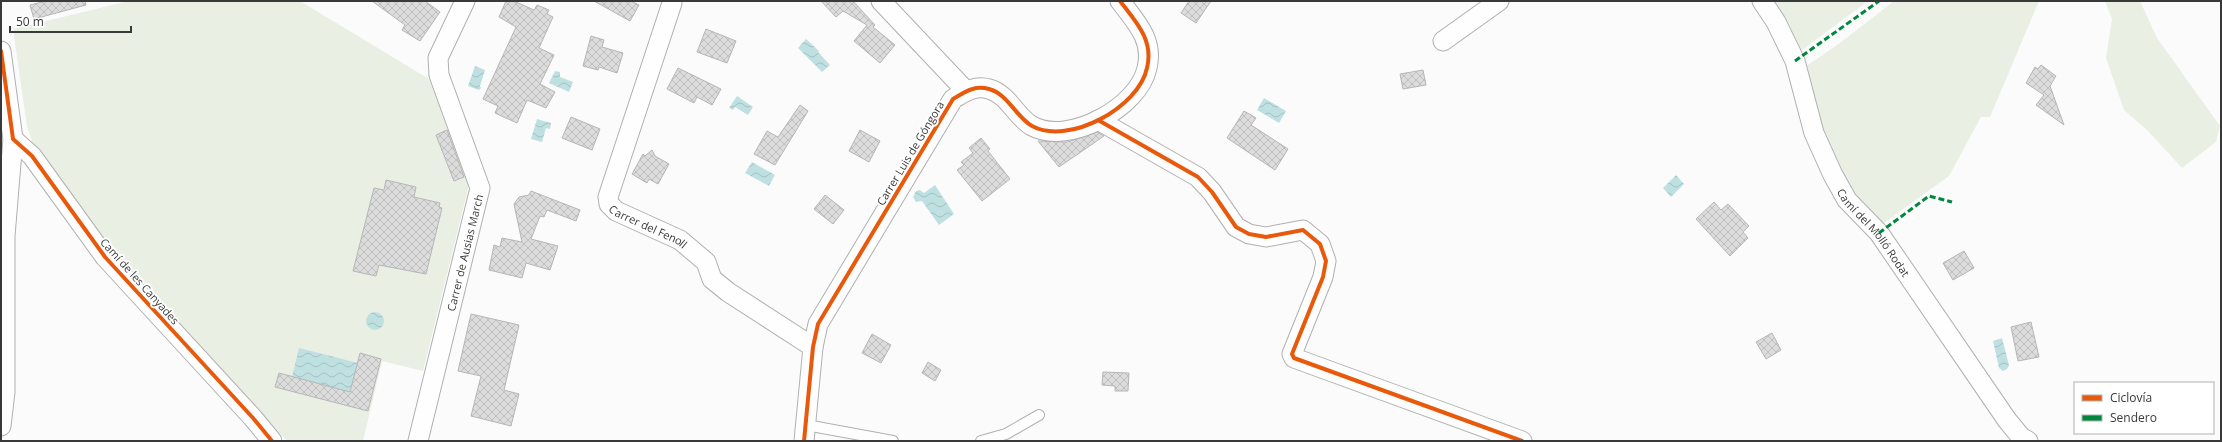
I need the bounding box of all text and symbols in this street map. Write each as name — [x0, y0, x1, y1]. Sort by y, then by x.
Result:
scale bar — [10, 8, 131, 34]
text: 50 m — [16, 13, 44, 30]
street label: Carrer Luis de Góngora — [873, 98, 947, 208]
street label: Camí del Molló Rodat — [1834, 185, 1914, 279]
street label: Carrer de Ausias March — [443, 193, 486, 313]
street label: Carrer del Fenoll — [606, 201, 691, 251]
street label: Camí de les Canyades — [97, 235, 183, 327]
legend — [2074, 382, 2214, 434]
text: Ciclovía — [2110, 389, 2152, 406]
text: Sendero — [2110, 409, 2157, 426]

